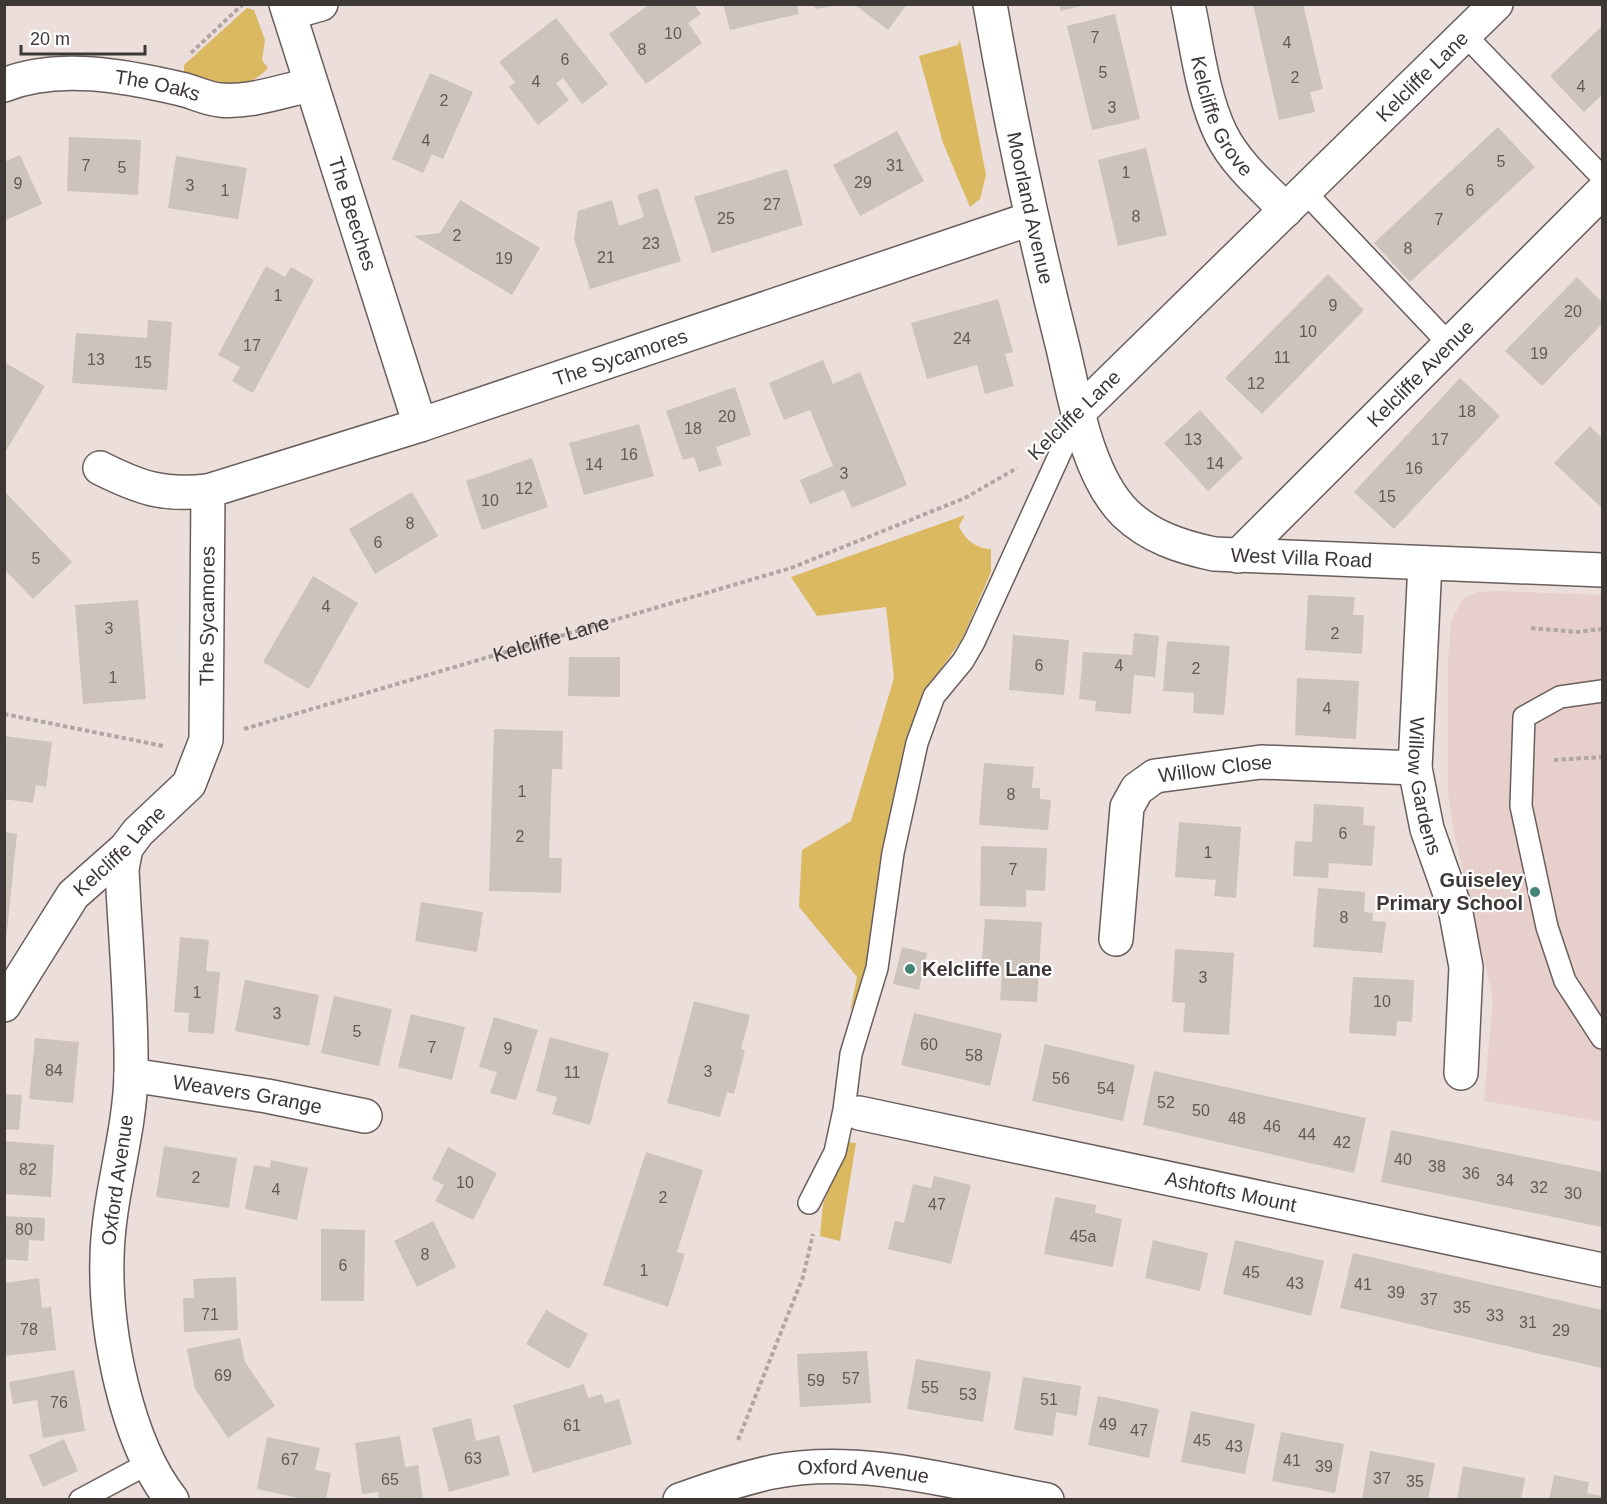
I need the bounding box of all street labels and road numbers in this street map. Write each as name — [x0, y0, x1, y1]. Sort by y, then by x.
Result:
street label: Kelcliffe Lane — [1372, 27, 1473, 126]
street label: Kelcliffe Grove — [1187, 54, 1257, 180]
street label: The Oaks — [113, 65, 203, 105]
street label: Moorland Avenue — [1003, 130, 1058, 286]
street label: The Beeches — [324, 154, 381, 273]
street label: Kelcliffe Avenue — [1363, 316, 1478, 431]
street label: The Sycamores — [551, 324, 690, 390]
street label: Kelcliffe Lane — [1023, 366, 1125, 464]
street label: West Villa Road — [1230, 544, 1373, 572]
street label: The Sycamores — [195, 546, 219, 686]
street label: Kelcliffe Lane — [490, 611, 612, 666]
street label: Willow Gardens — [1404, 716, 1446, 858]
street label: Willow Close — [1157, 751, 1273, 786]
street label: Kelcliffe Lane — [69, 801, 170, 900]
street label: Weavers Grange — [171, 1071, 324, 1118]
street label: Oxford Avenue — [97, 1113, 137, 1247]
street label: Ashtofts Mount — [1163, 1167, 1299, 1216]
street label: Oxford Avenue — [797, 1455, 931, 1487]

